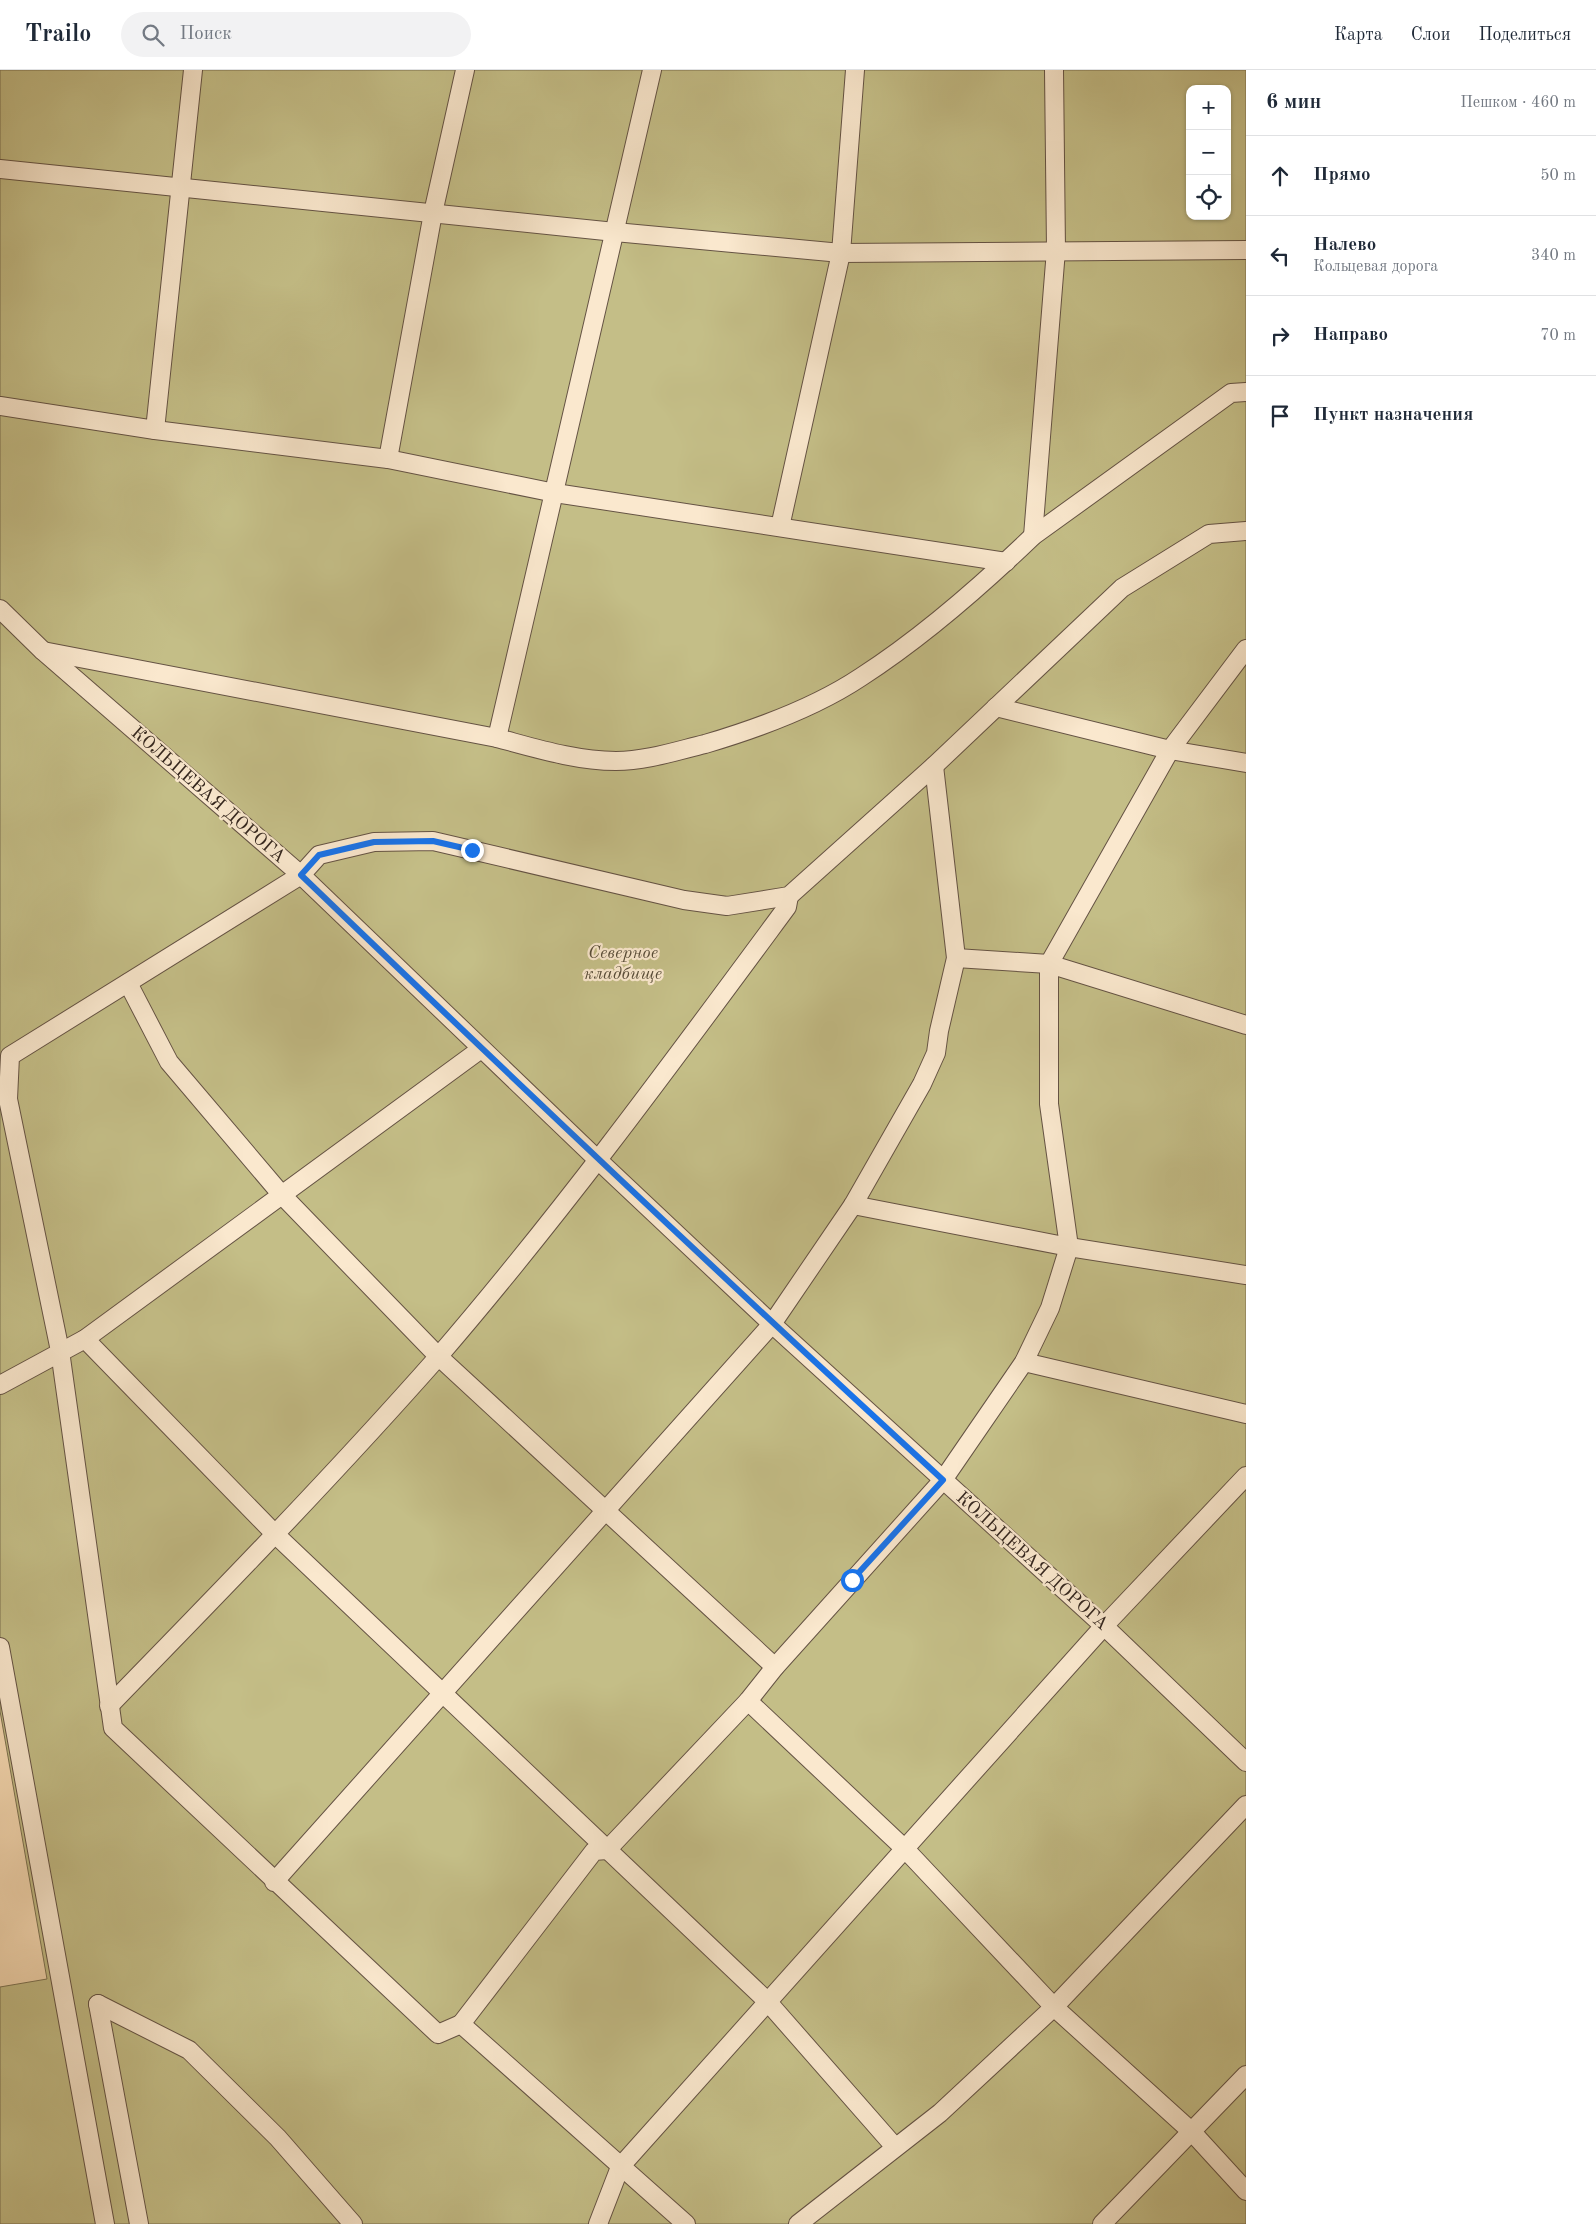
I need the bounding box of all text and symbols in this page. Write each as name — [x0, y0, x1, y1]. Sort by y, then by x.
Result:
search box — [121, 12, 471, 57]
icon: search — [139, 21, 167, 49]
text: Trailo — [25, 23, 91, 47]
text: Поиск — [179, 25, 232, 44]
text: Карта — [1334, 26, 1383, 44]
text: Слои — [1411, 26, 1450, 44]
text: Поделиться — [1478, 26, 1571, 44]
map controls — [1186, 85, 1231, 220]
button: + — [1186, 85, 1231, 130]
text: 6 мин — [1266, 92, 1321, 113]
text: Пешком · 460 m — [1460, 95, 1576, 111]
button: − — [1186, 130, 1231, 175]
icon: ahead — [1266, 162, 1294, 190]
text: Прямо — [1313, 166, 1371, 185]
text: 50 m — [1540, 168, 1576, 184]
button: locate — [1186, 175, 1231, 220]
text: Налево — [1313, 236, 1376, 255]
icon: left — [1266, 242, 1294, 270]
text: 340 m — [1531, 248, 1576, 264]
text: Кольцевая дорога — [1313, 259, 1438, 275]
icon: right — [1266, 322, 1294, 350]
text: Направо — [1313, 326, 1388, 345]
text: 70 m — [1540, 328, 1576, 344]
icon: arrive — [1266, 402, 1294, 430]
text: Пункт назначения — [1313, 406, 1473, 425]
street label: КОЛЬЦЕВАЯ ДОРОГА — [128, 723, 289, 867]
route end — [461, 839, 484, 862]
park label: Северное кладбище — [584, 944, 662, 983]
street label: КОЛЬЦЕВАЯ ДОРОГА — [953, 1488, 1112, 1634]
route start — [841, 1569, 864, 1592]

